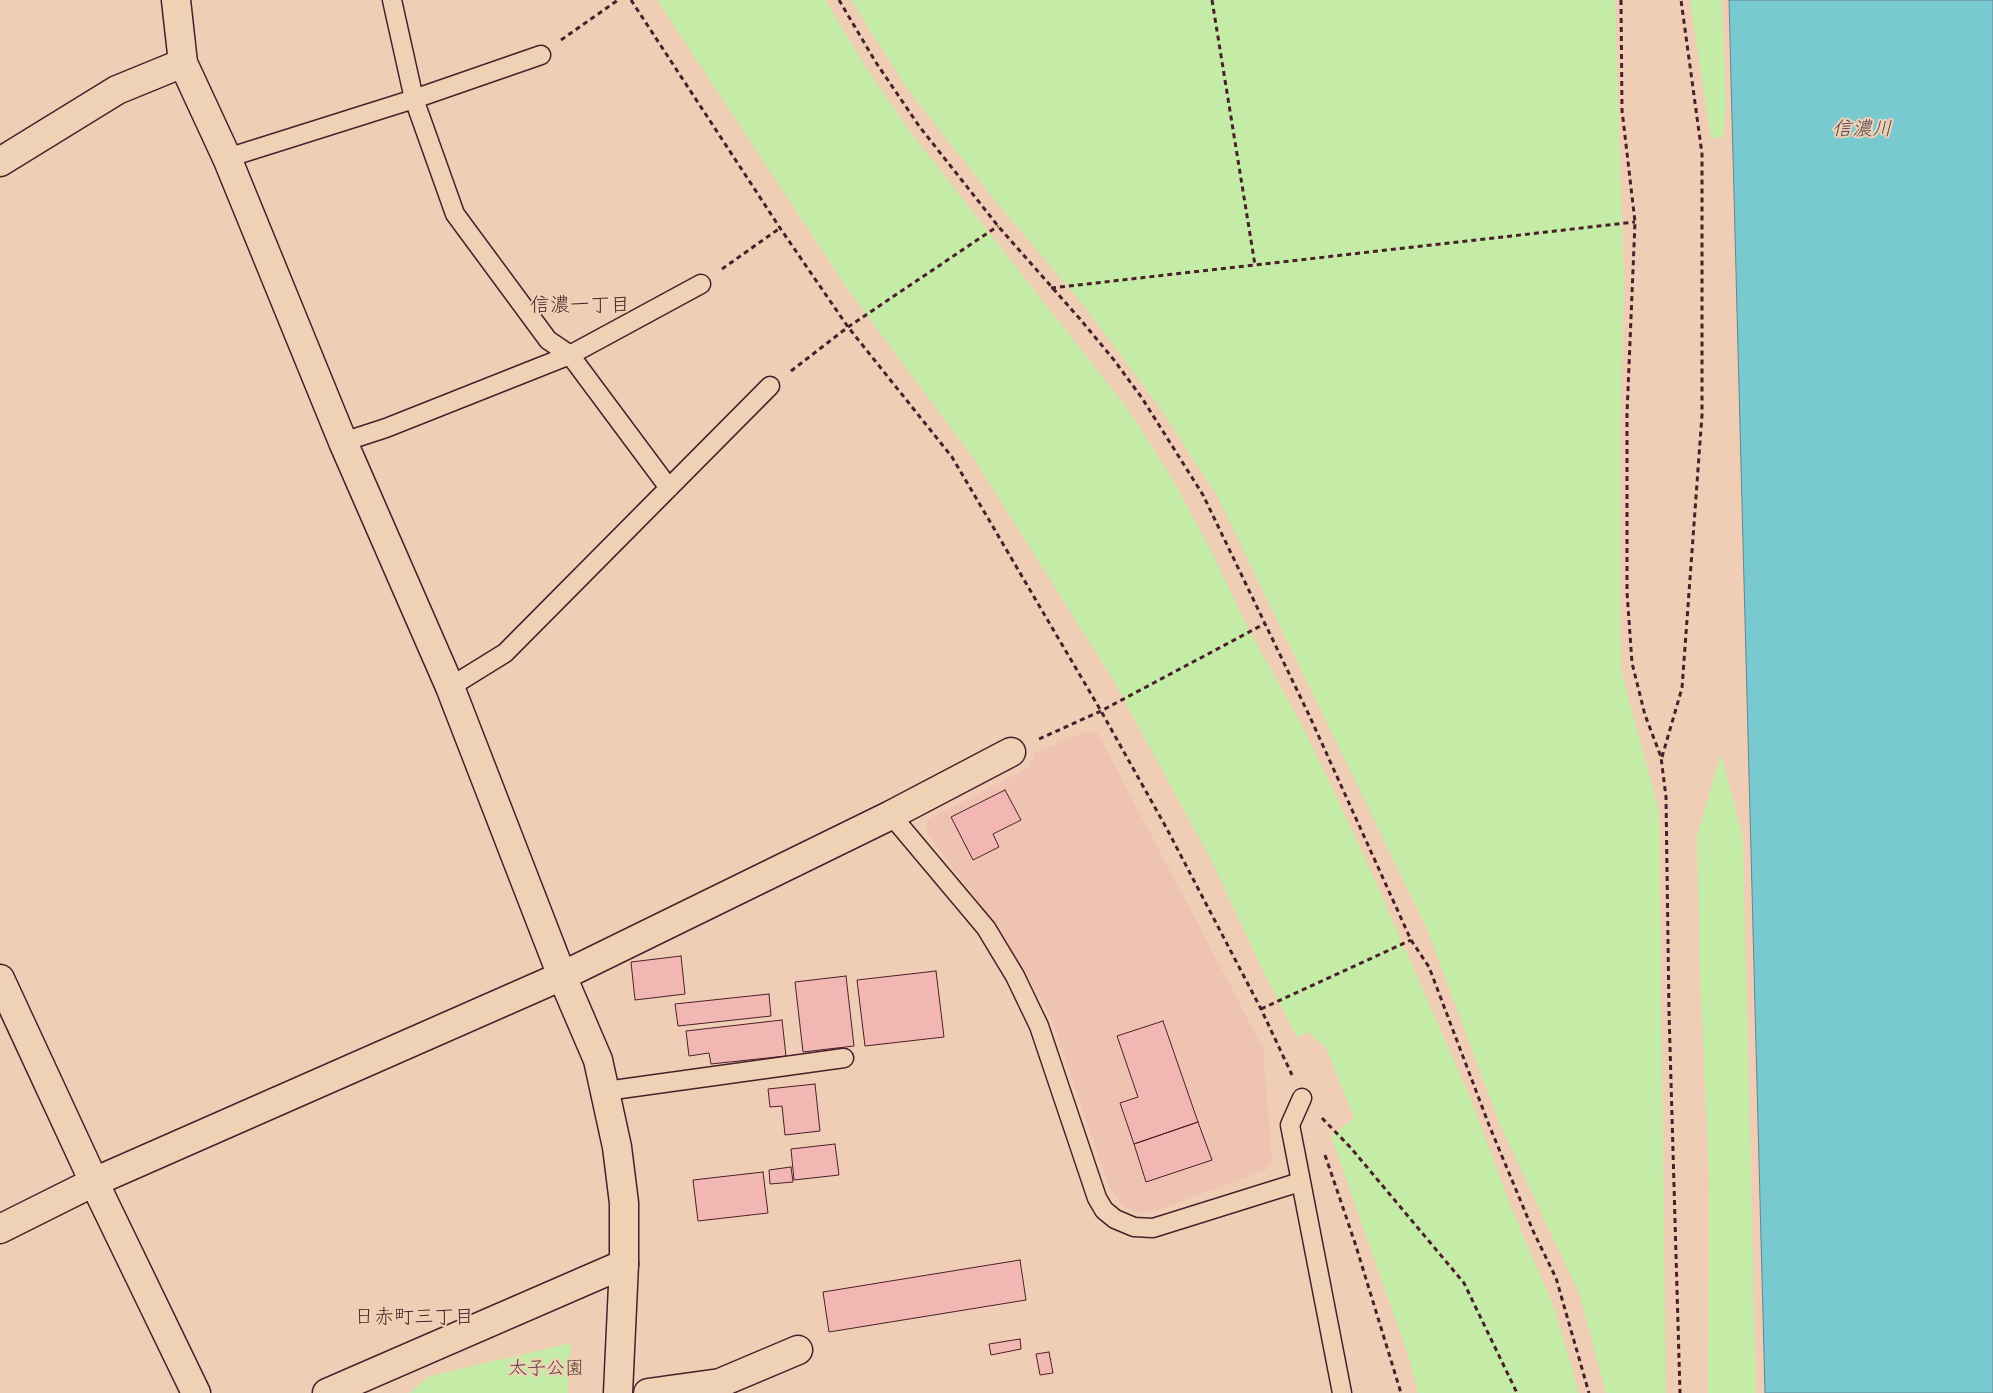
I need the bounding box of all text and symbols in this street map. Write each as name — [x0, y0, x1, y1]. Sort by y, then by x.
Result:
water label: 信濃川 — [1832, 120, 1892, 144]
district label: 信濃一丁目 — [530, 296, 630, 320]
district label: 日赤町三丁目 — [354, 1308, 474, 1332]
park label: 太子公園 — [508, 1360, 584, 1382]

